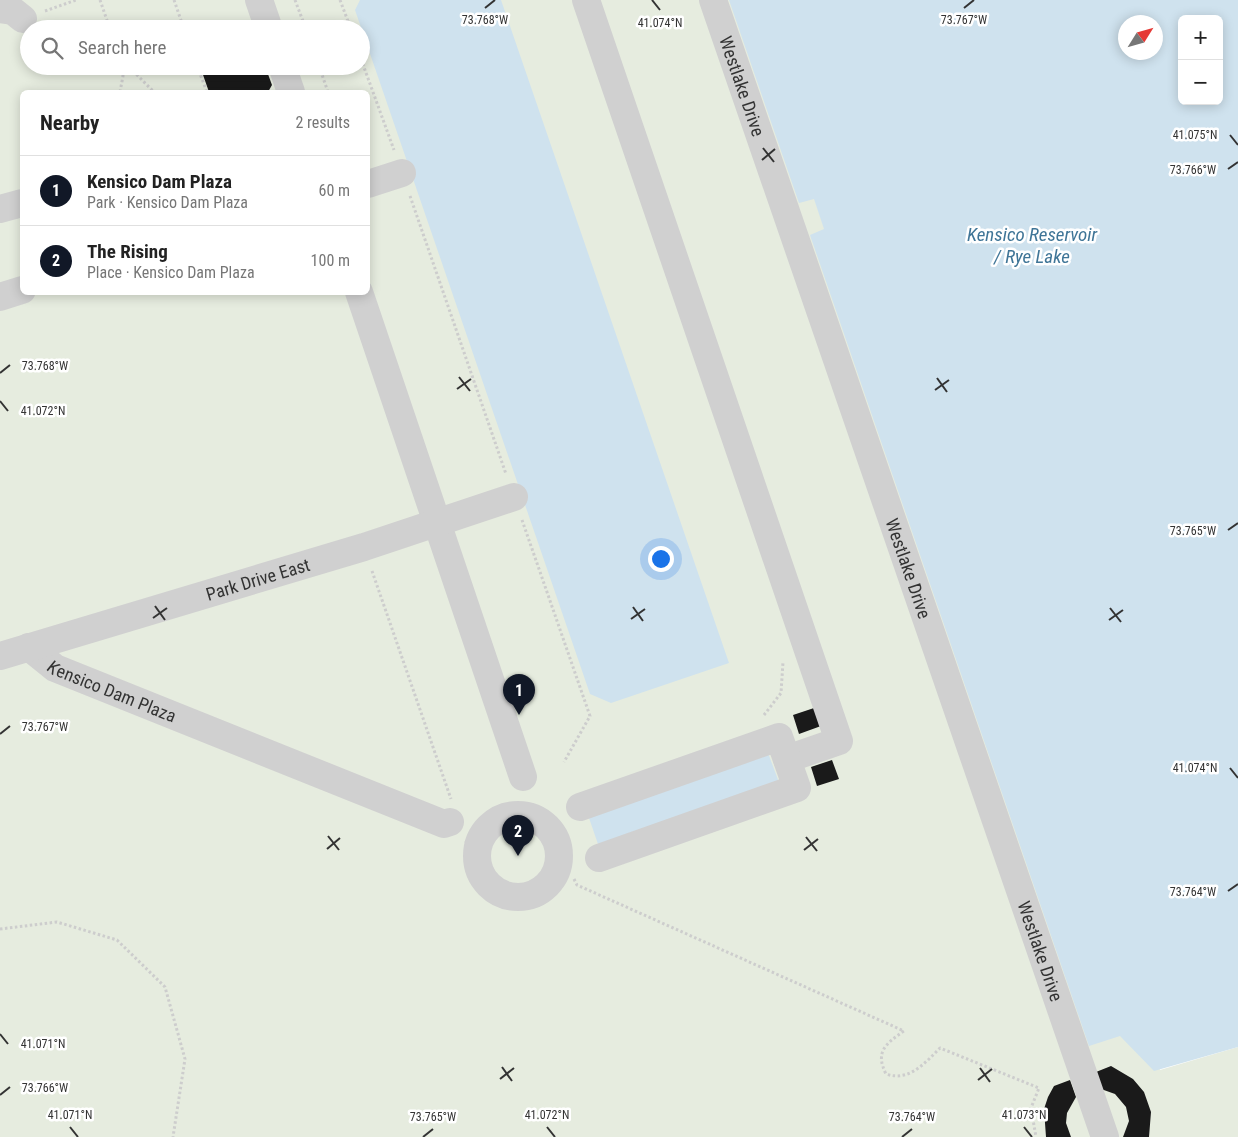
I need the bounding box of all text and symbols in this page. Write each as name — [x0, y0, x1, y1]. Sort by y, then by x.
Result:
text: 73.768°W — [462, 13, 508, 27]
text: 73.767°W — [941, 13, 987, 27]
north arrow — [1118, 15, 1163, 60]
map controls — [1178, 15, 1223, 105]
button: + — [1178, 15, 1223, 60]
text: 41.074°N — [638, 16, 682, 30]
search box — [20, 20, 370, 75]
street label: Westlake Drive — [716, 33, 770, 139]
icon: search — [38, 34, 66, 62]
text: Search here — [78, 36, 166, 59]
button: − — [1178, 60, 1223, 105]
text: Nearby — [40, 111, 99, 135]
text: 2 results — [295, 113, 350, 132]
text: 41.075°N — [1173, 128, 1217, 142]
text: 73.766°W — [1170, 163, 1216, 177]
text: Kensico Dam Plaza — [87, 170, 232, 193]
text: 1 — [52, 181, 60, 200]
text: 60 m — [318, 181, 350, 200]
text: Park · Kensico Dam Plaza — [87, 193, 248, 212]
water label: Kensico Reservoir / Rye Lake — [967, 223, 1097, 268]
text: The Rising — [87, 240, 168, 263]
text: 2 — [52, 251, 60, 270]
text: 100 m — [311, 251, 350, 270]
text: Place · Kensico Dam Plaza — [87, 263, 255, 282]
text: 73.768°W — [22, 359, 68, 373]
text: 41.072°N — [21, 404, 65, 418]
street label: Westlake Drive — [882, 515, 936, 621]
text: 73.765°W — [1170, 524, 1216, 538]
your location — [648, 546, 674, 572]
street label: Park Drive East — [203, 553, 312, 604]
street label: Kensico Dam Plaza — [43, 656, 179, 726]
pin: 1 — [503, 674, 535, 715]
text: 73.767°W — [22, 720, 68, 734]
text: 41.074°N — [1173, 761, 1217, 775]
pin: 2 — [502, 815, 534, 856]
text: 73.764°W — [1170, 885, 1216, 899]
street label: Westlake Drive — [1014, 898, 1068, 1004]
text: 41.071°N — [21, 1037, 65, 1051]
text: 73.766°W — [22, 1081, 68, 1095]
text: 41.071°N — [48, 1108, 92, 1122]
text: 41.072°N — [525, 1108, 569, 1122]
text: 41.073°N — [1002, 1108, 1046, 1122]
text: 73.765°W — [410, 1110, 456, 1124]
text: 73.764°W — [889, 1110, 935, 1124]

